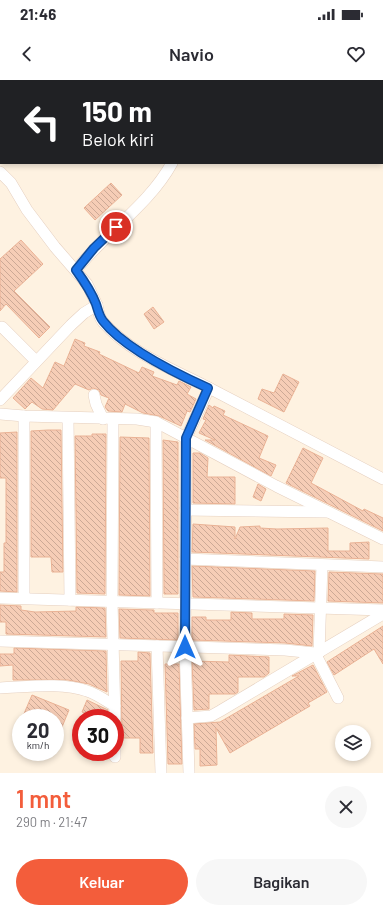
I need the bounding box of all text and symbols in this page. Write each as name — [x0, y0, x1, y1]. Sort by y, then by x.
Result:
text: 21:46 — [20, 5, 56, 23]
icon: back — [16, 43, 38, 65]
text: Navio — [169, 43, 214, 65]
icon: heart — [345, 43, 367, 65]
text: 150 m — [82, 94, 152, 128]
icon: left — [16, 96, 68, 148]
text: Belok kiri — [82, 128, 154, 150]
pin — [99, 210, 133, 244]
icon: arrive — [105, 216, 127, 238]
position arrow — [164, 626, 206, 668]
speed limit sign: 30 — [72, 709, 124, 761]
text: 20 — [27, 718, 49, 742]
map controls — [335, 725, 371, 761]
button: layers — [335, 725, 371, 761]
text: km/h — [27, 739, 49, 751]
text: 1 mnt — [16, 784, 71, 813]
button: close — [325, 786, 367, 828]
text: 290 m · 21:47 — [16, 814, 87, 830]
button: Keluar — [16, 859, 188, 905]
button: Bagikan — [196, 859, 367, 905]

